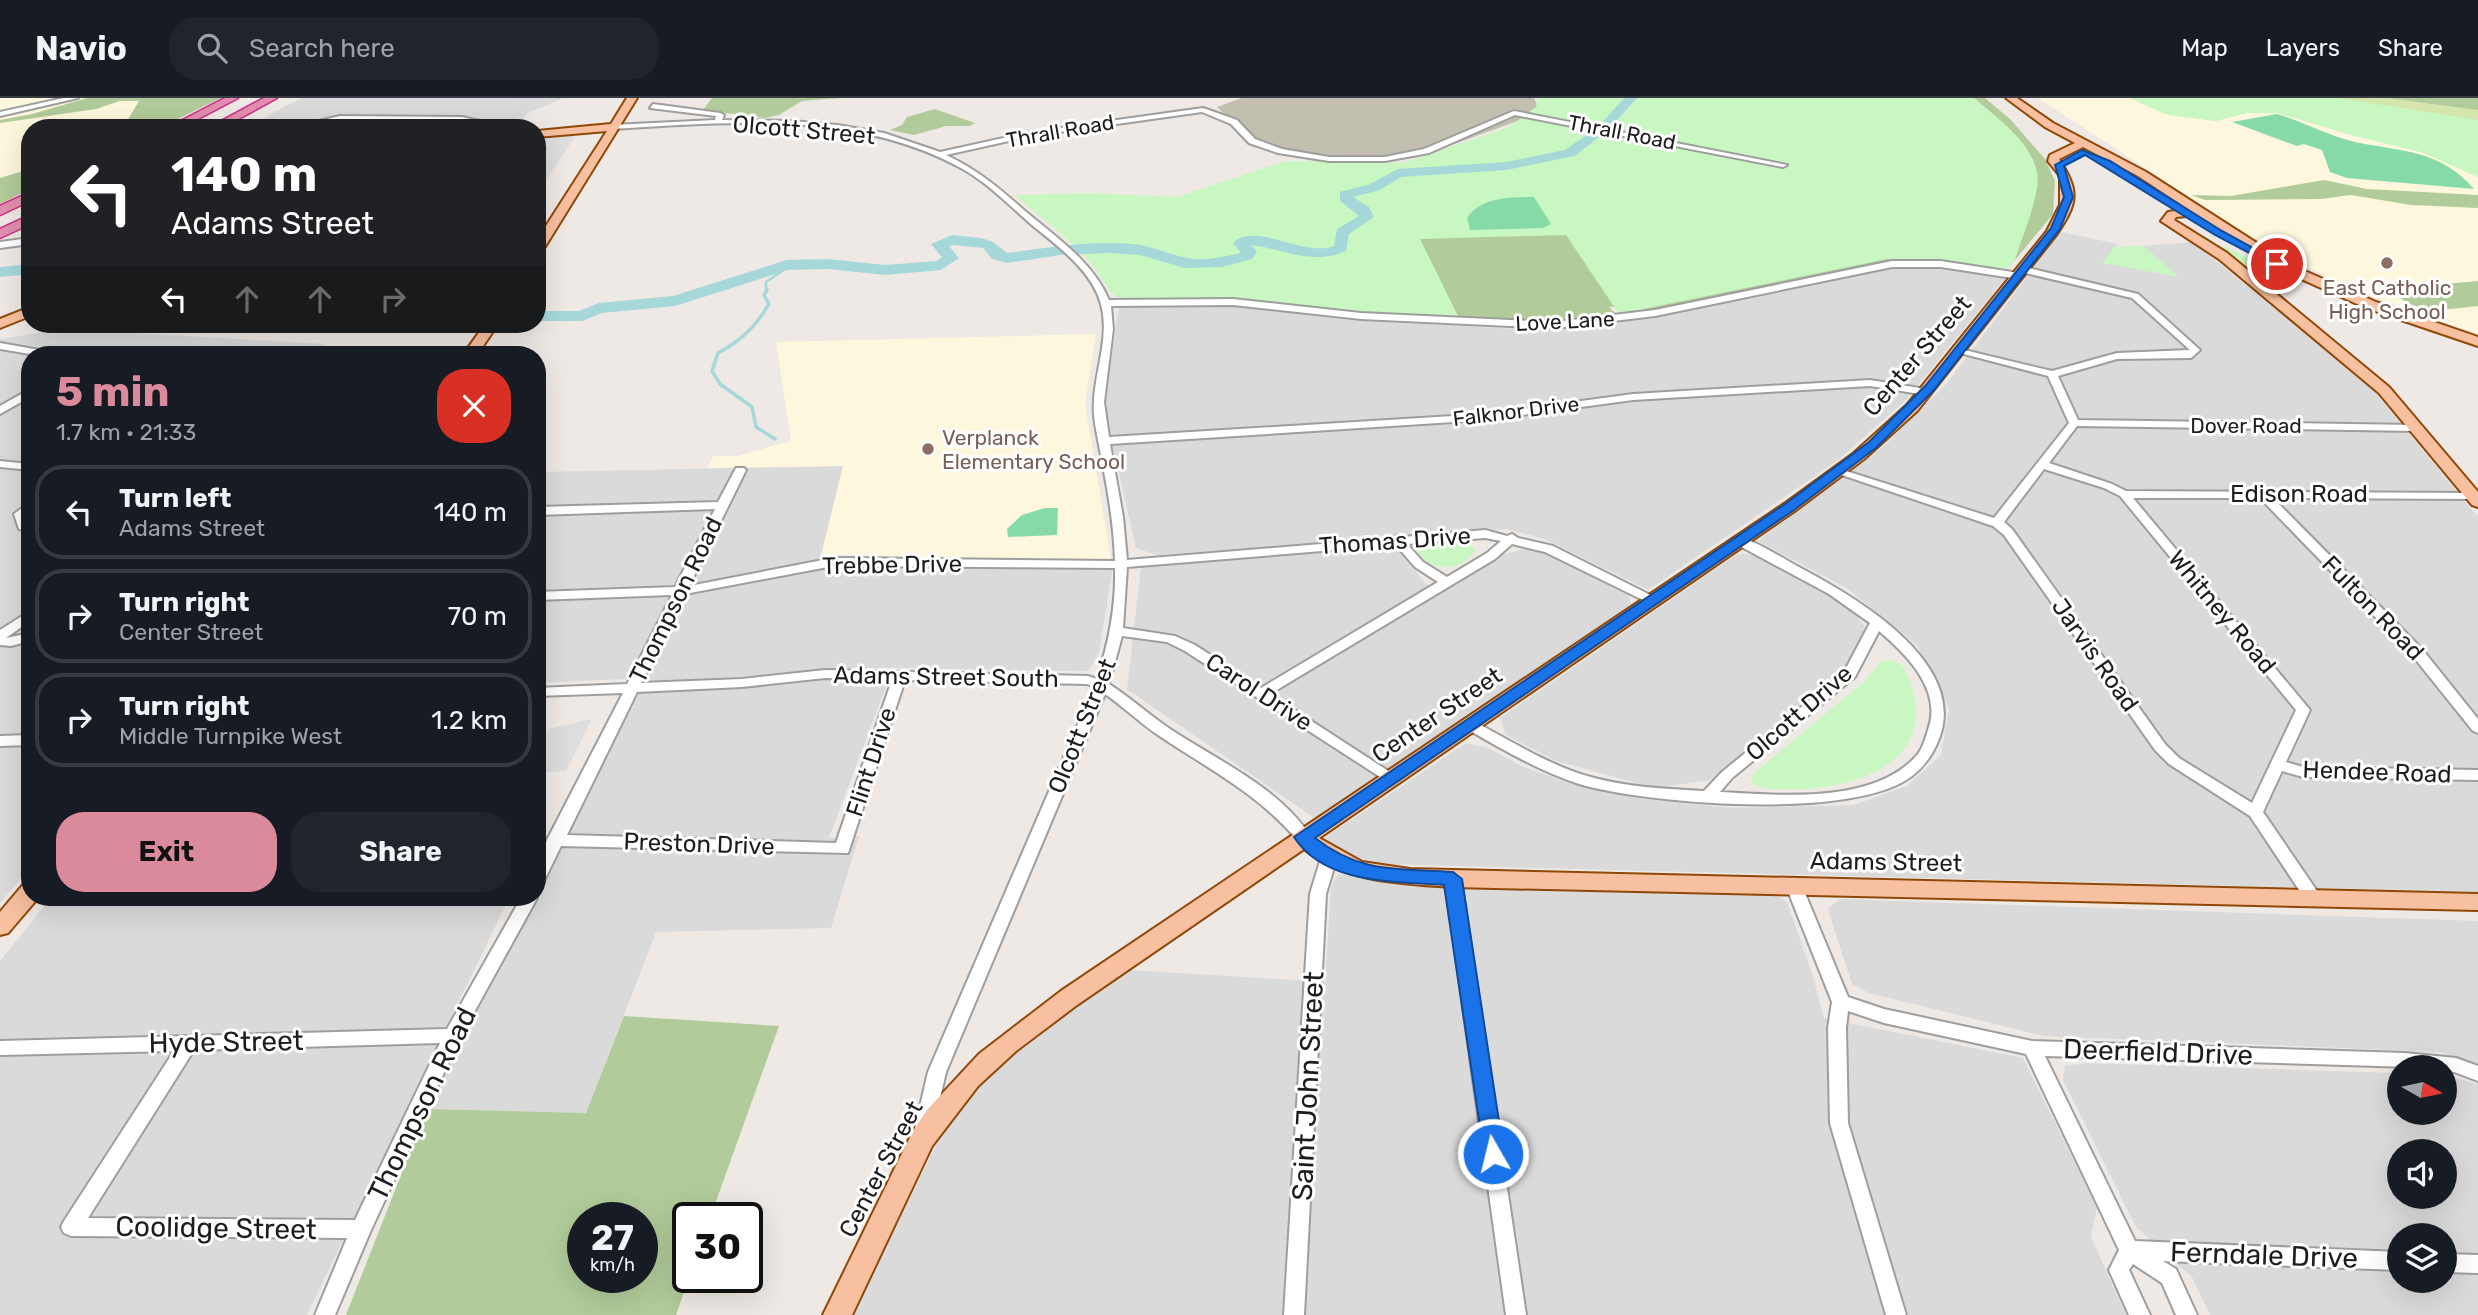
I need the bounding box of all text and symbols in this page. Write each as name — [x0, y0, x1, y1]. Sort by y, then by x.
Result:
search box — [169, 17, 659, 80]
text: Navio — [35, 29, 127, 68]
icon: search — [193, 29, 231, 67]
text: Search here — [249, 33, 395, 64]
text: Map — [2181, 34, 2228, 62]
text: Layers — [2266, 34, 2340, 62]
text: Share — [2378, 34, 2443, 62]
street label: Thrall Road — [1004, 109, 1116, 153]
street label: Thrall Road — [1566, 109, 1678, 155]
street label: Olcott Street — [732, 110, 876, 150]
text: 140 m — [171, 145, 317, 203]
icon: left — [56, 147, 147, 238]
text: Adams Street — [171, 204, 374, 242]
pin — [2247, 234, 2307, 294]
icon: arrive — [2258, 245, 2296, 283]
marker: East Catholic High School — [2379, 255, 2395, 271]
place label: East Catholic High School — [2323, 275, 2451, 324]
icon: left — [155, 280, 193, 318]
icon: ahead — [228, 280, 266, 318]
icon: ahead — [301, 280, 339, 318]
icon: right — [374, 280, 412, 318]
street label: Center Street — [1857, 290, 1977, 422]
street label: Love Lane — [1515, 306, 1615, 336]
text: 5 min — [56, 367, 170, 417]
button: close — [437, 369, 511, 443]
street label: Falknor Drive — [1451, 391, 1581, 431]
street label: Dover Road — [2190, 413, 2302, 438]
text: 1.7 km · 21:33 — [56, 418, 196, 446]
place label: Verplanck Elementary School — [942, 425, 1125, 474]
marker: Verplanck Elementary School — [920, 441, 936, 457]
street label: Edison Road — [2230, 480, 2368, 508]
text: Turn left — [119, 483, 231, 514]
icon: left — [60, 493, 98, 531]
text: 140 m — [434, 497, 507, 528]
street label: Thompson Road — [624, 513, 728, 687]
text: Adams Street — [119, 514, 265, 542]
street label: Thomas Drive — [1318, 522, 1472, 560]
street label: Whitney Road — [2162, 545, 2282, 679]
street label: Trebbe Drive — [822, 550, 962, 580]
street label: Fulton Road — [2316, 550, 2430, 666]
text: Turn right — [119, 587, 249, 618]
street label: Jarvis Road — [2046, 593, 2144, 717]
icon: right — [60, 597, 98, 635]
text: 70 m — [448, 601, 507, 632]
text: Center Street — [119, 618, 263, 646]
street label: Carol Drive — [1200, 647, 1318, 737]
street label: Olcott Street — [1042, 654, 1122, 798]
street label: Olcott Drive — [1740, 659, 1858, 767]
street label: Adams Street South — [833, 661, 1059, 693]
street label: Center Street — [1367, 661, 1507, 769]
text: Turn right — [119, 691, 249, 722]
icon: right — [60, 701, 98, 739]
street label: Flint Drive — [840, 704, 902, 820]
text: 1.2 km — [431, 705, 507, 736]
text: Middle Turnpike West — [119, 722, 342, 750]
street label: Hendee Road — [2302, 755, 2452, 789]
button: Exit — [56, 812, 277, 892]
button: Share — [291, 812, 511, 892]
street label: Preston Drive — [623, 827, 775, 861]
street label: Adams Street — [1810, 847, 1962, 877]
street label: Saint John Street — [1286, 970, 1330, 1202]
street label: Thompson Road — [361, 1002, 483, 1206]
street label: Hyde Street — [148, 1024, 304, 1060]
street label: Deerfield Drive — [2062, 1032, 2254, 1072]
north arrow — [2387, 1055, 2457, 1125]
map controls — [2387, 1055, 2457, 1293]
street label: Center Street — [833, 1096, 929, 1242]
position arrow — [1456, 1117, 1530, 1191]
button: sound — [2387, 1139, 2457, 1209]
speed limit sign: 30 — [672, 1202, 763, 1293]
street label: Coolidge Street — [115, 1210, 317, 1246]
text: 27 — [591, 1217, 634, 1259]
button: layers — [2387, 1223, 2457, 1293]
street label: Ferndale Drive — [2169, 1235, 2359, 1275]
text: km/h — [590, 1254, 635, 1276]

